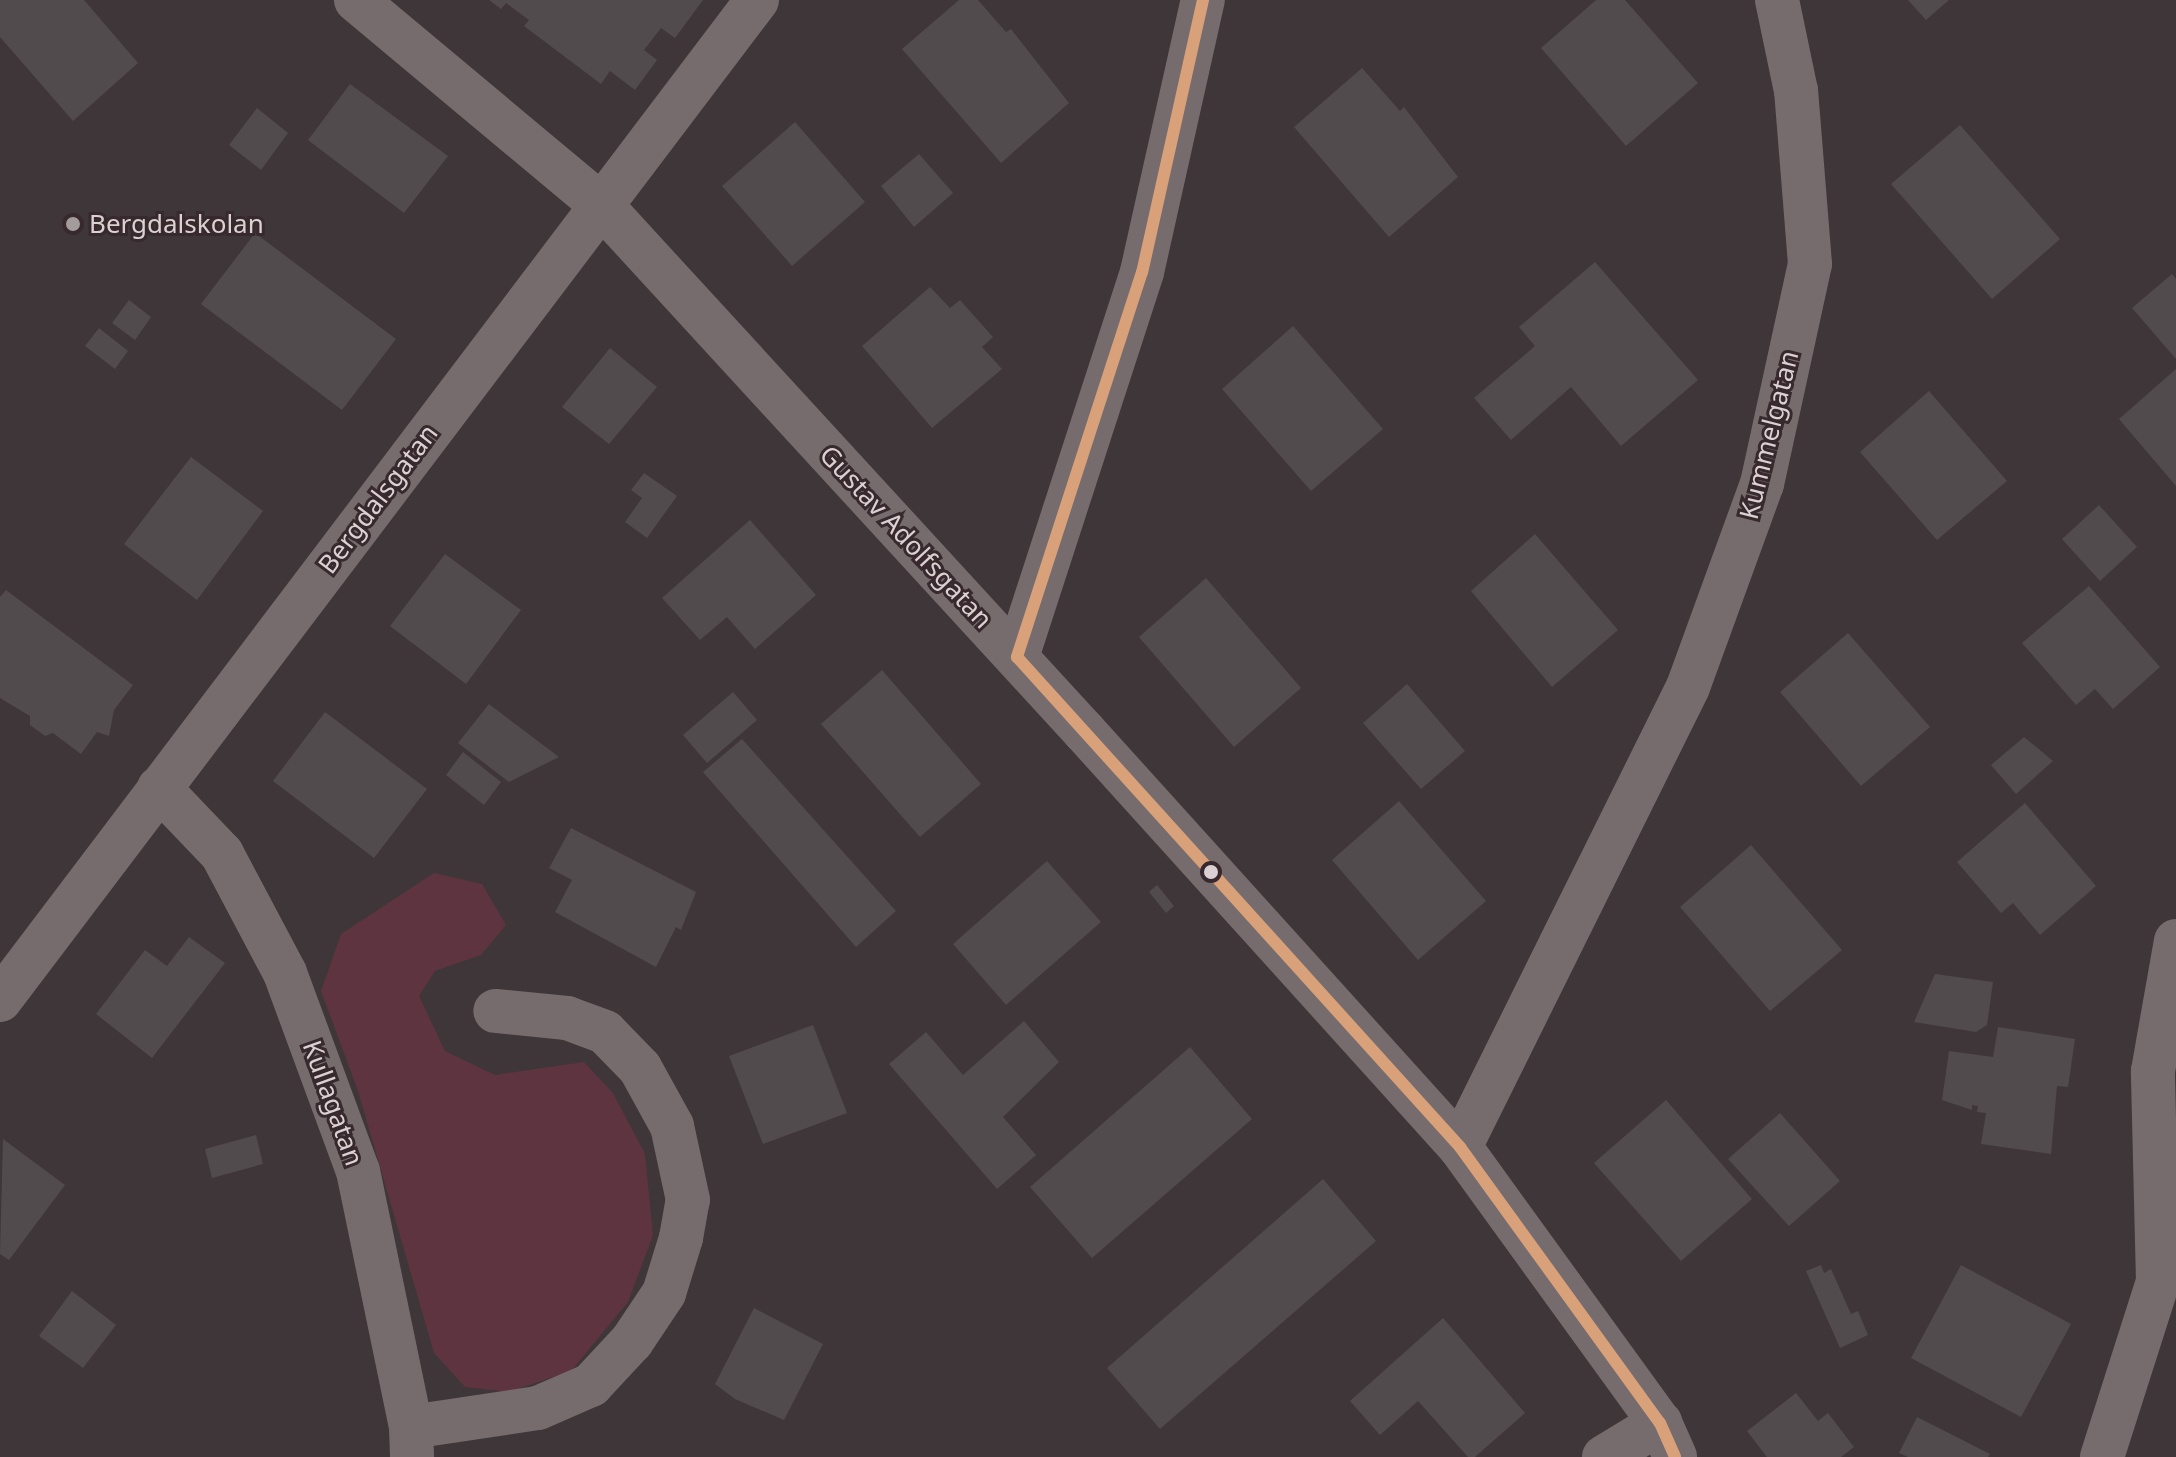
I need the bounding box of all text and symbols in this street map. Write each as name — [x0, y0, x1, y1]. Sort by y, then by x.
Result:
place label: Bergdalskolan — [89, 208, 264, 240]
marker: Bergdalskolan — [64, 215, 82, 233]
street label: Kummelgatan — [1733, 347, 1805, 523]
street label: Bergdalsgatan — [312, 418, 444, 580]
street label: Gustav Adolfsgatan — [813, 439, 999, 635]
unlabelled marker — [1203, 864, 1219, 880]
street label: Kullagatan — [296, 1036, 370, 1170]

